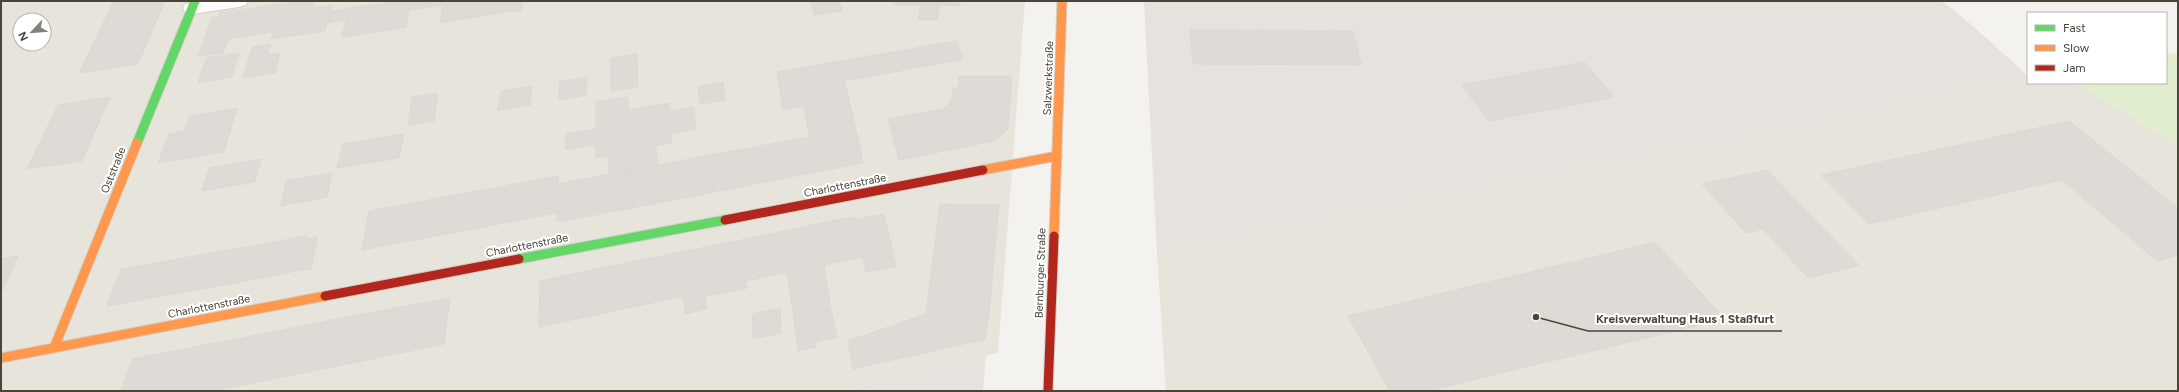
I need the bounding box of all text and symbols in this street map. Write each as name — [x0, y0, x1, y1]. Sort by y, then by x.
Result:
north arrow — [12, 12, 52, 52]
legend — [2027, 12, 2167, 84]
text: Fast — [2063, 21, 2086, 35]
text: N — [16, 29, 31, 43]
street label: Salzwerkstraße — [1041, 41, 1056, 116]
text: Slow — [2063, 41, 2090, 55]
text: Jam — [2063, 61, 2086, 75]
street label: Oststraße — [98, 145, 129, 195]
street label: Charlottenstraße — [803, 171, 887, 200]
street label: Bernburger Straße — [1032, 228, 1049, 318]
street label: Charlottenstraße — [485, 231, 569, 260]
street label: Charlottenstraße — [167, 292, 251, 321]
callout: Kreisverwaltung Haus 1 Staßfurt — [1588, 307, 1782, 331]
text: Kreisverwaltung Haus 1 Staßfurt — [1596, 312, 1774, 326]

